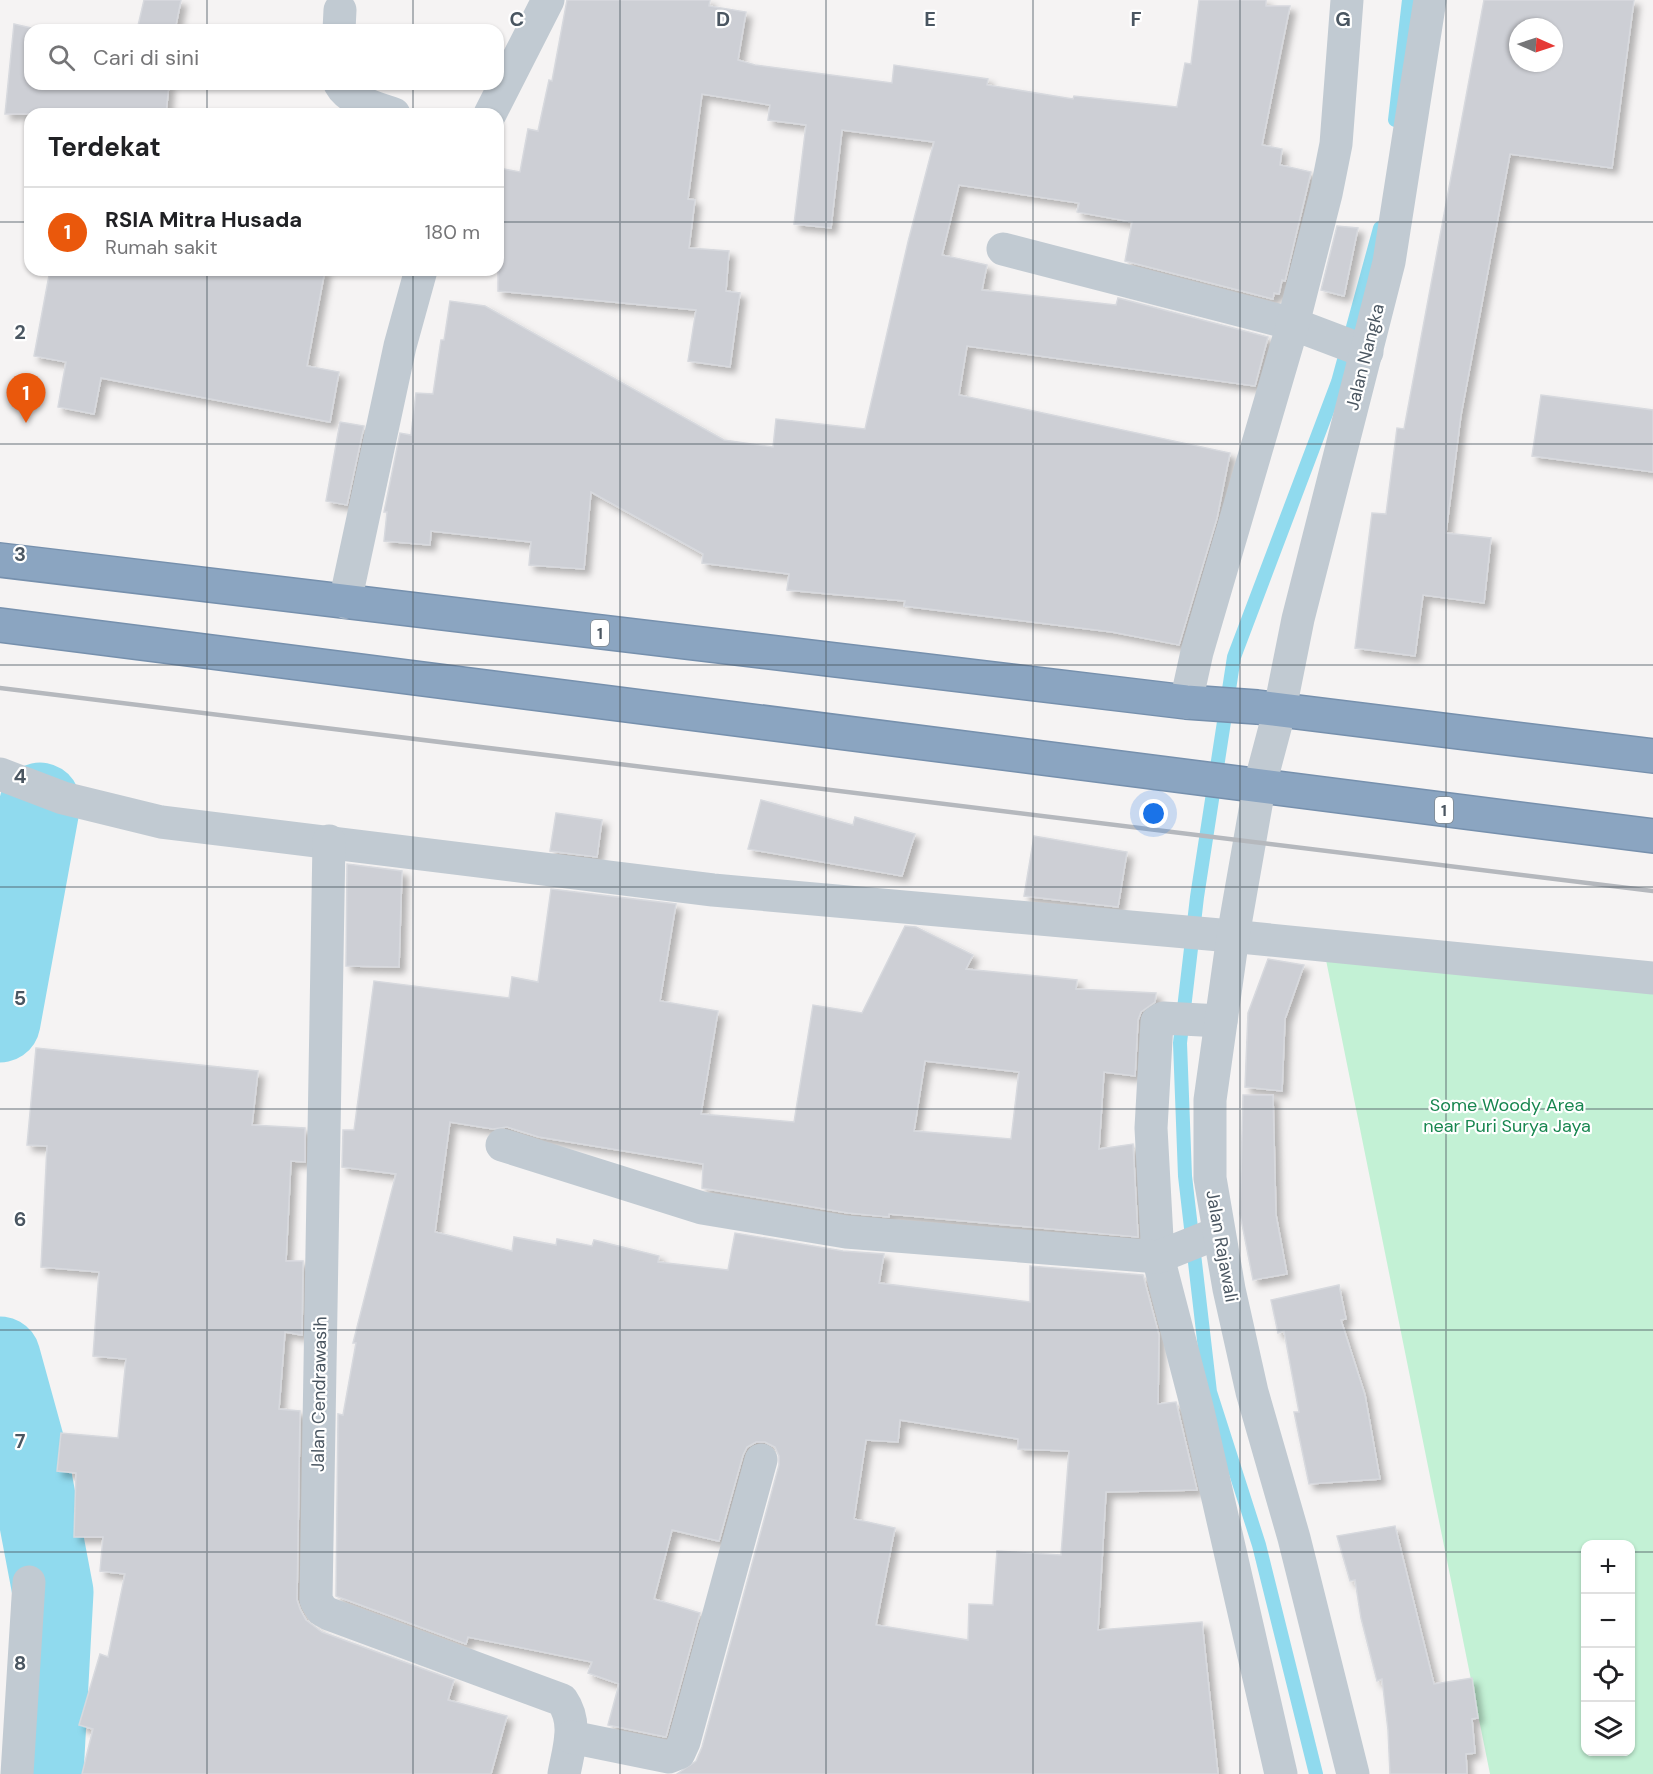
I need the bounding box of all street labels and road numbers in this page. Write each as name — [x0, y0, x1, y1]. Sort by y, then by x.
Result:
street label: Jalan Nangka — [1340, 301, 1390, 413]
road number: 1 — [591, 620, 609, 646]
road number: 1 — [1435, 797, 1453, 823]
street label: Jalan Rajawali — [1200, 1188, 1244, 1304]
street label: Jalan Cendrawasih — [306, 1316, 332, 1472]

